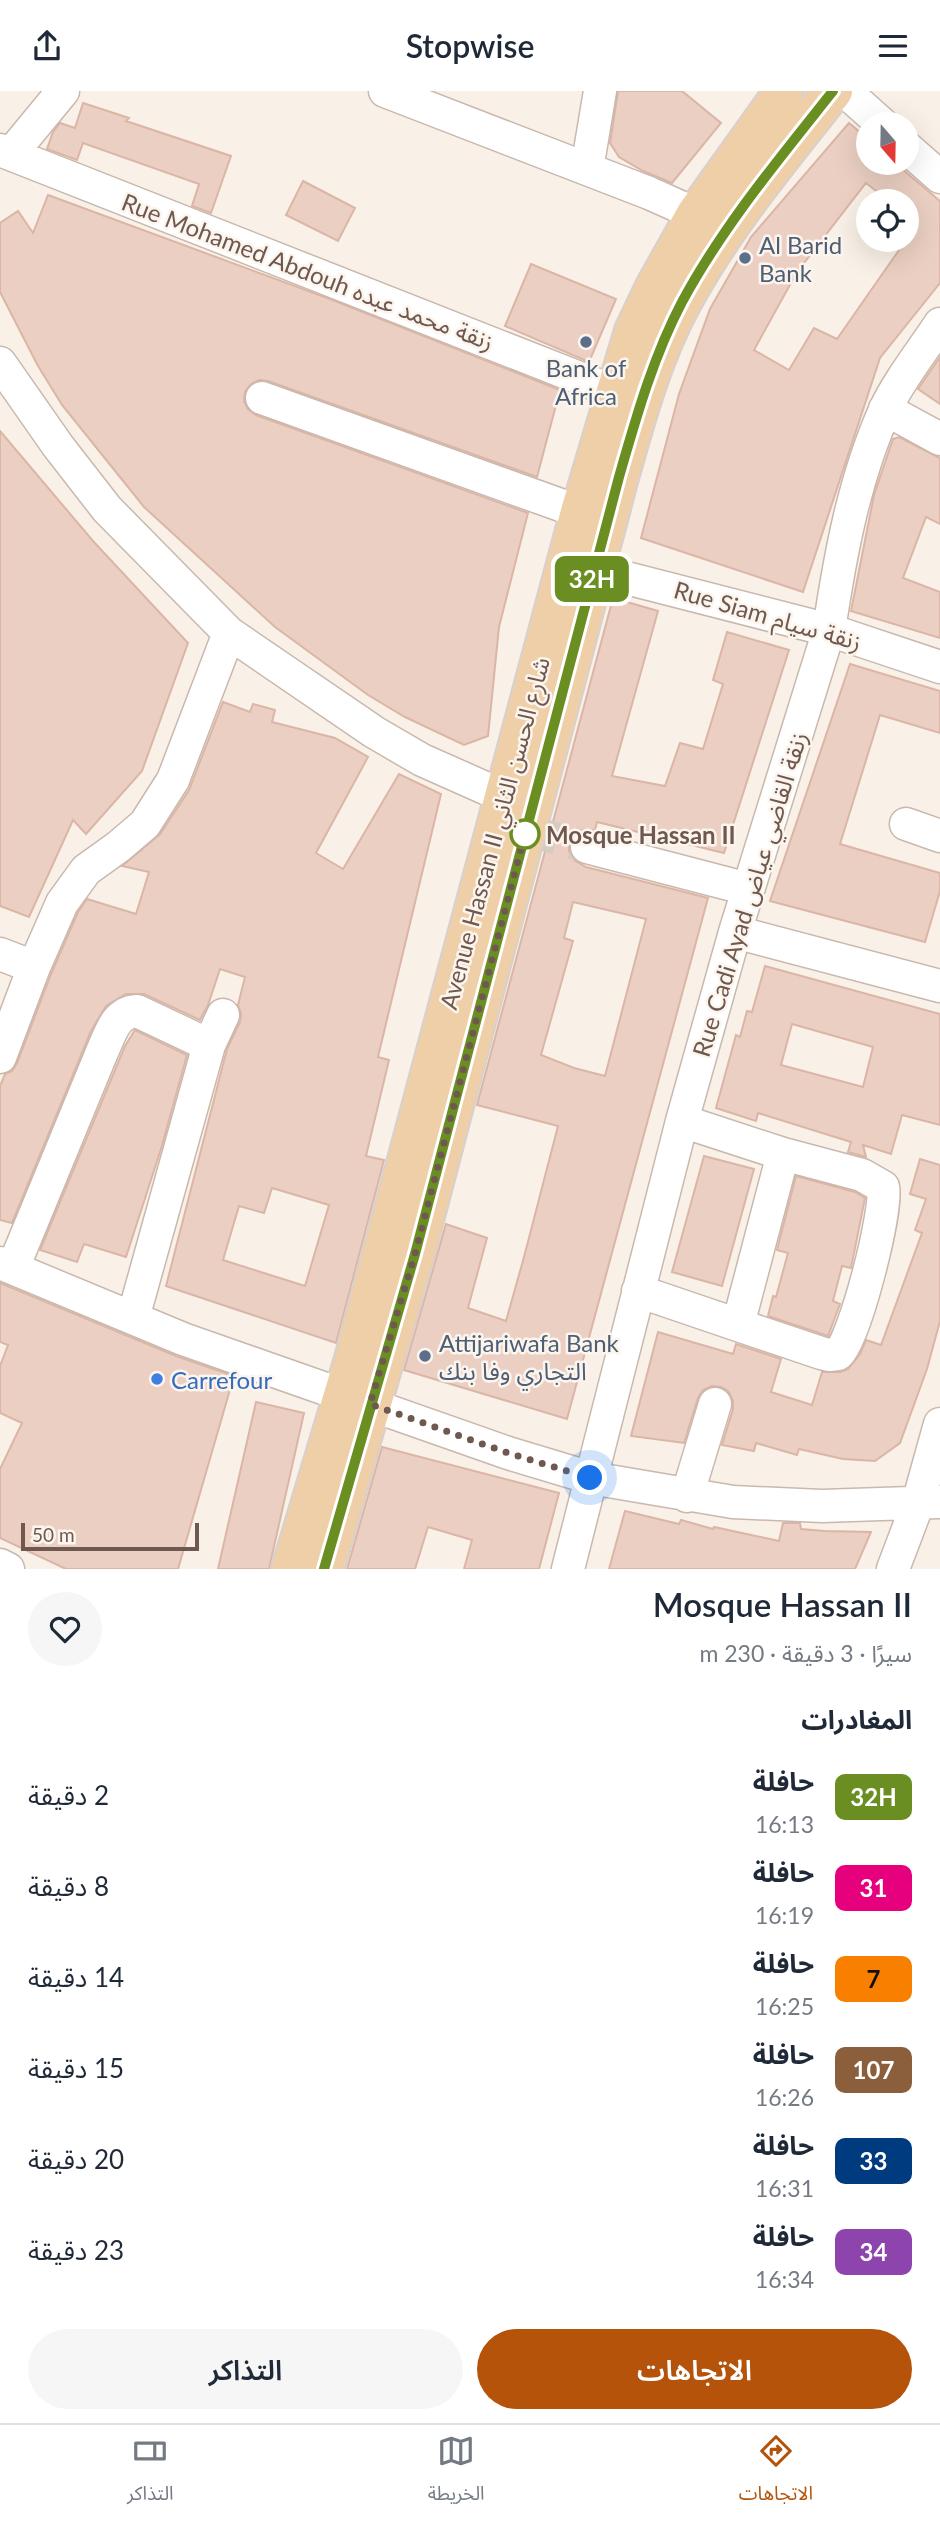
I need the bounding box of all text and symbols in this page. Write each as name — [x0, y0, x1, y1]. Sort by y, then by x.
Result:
text: Stopwise — [406, 26, 534, 65]
icon: share — [28, 27, 66, 65]
icon: menu — [874, 27, 912, 65]
north arrow — [856, 112, 919, 175]
map controls — [856, 112, 919, 252]
street label: Rue Mohamed Abdouh زنقة محمد عبده — [118, 186, 498, 356]
button: locate — [856, 189, 919, 252]
place label: Al Barid Bank — [759, 230, 842, 287]
marker: Al Barid Bank — [737, 250, 753, 266]
marker: Bank of Africa — [578, 334, 594, 350]
place label: Bank of Africa — [546, 353, 627, 410]
line badge: 32H — [552, 556, 632, 602]
text: 32H — [569, 564, 615, 593]
street label: Rue Siam زنقة سيام — [669, 574, 865, 660]
street label: Avenue Hassan II شارع الحسن الثاني — [433, 654, 560, 1014]
street label: Rue Cadi Ayad زنقة القاضي عياض — [686, 728, 818, 1061]
marker: Mosque Hassan II — [510, 819, 540, 849]
place label: Mosque Hassan II — [546, 820, 736, 849]
place label: Attijariwafa Bank التجاري وفا بنك — [439, 1328, 620, 1390]
marker: Attijariwafa Bank التجاري وفا بنك — [417, 1348, 433, 1364]
place label: Carrefour — [171, 1365, 272, 1394]
marker: Carrefour — [149, 1371, 165, 1387]
your location — [572, 1460, 607, 1495]
scale bar — [21, 1520, 200, 1552]
text: 50 m — [32, 1523, 75, 1546]
text: Mosque Hassan II — [653, 1584, 912, 1624]
button: heart — [28, 1592, 102, 1666]
text: سيرًا · 3 دقيقة · 230 m — [699, 1639, 912, 1667]
text: المغادرات — [801, 1703, 912, 1735]
text: حافلة — [753, 1765, 814, 1797]
text: 2 دقيقة — [28, 1779, 109, 1811]
text: 32H — [850, 1782, 897, 1811]
text: 16:13 — [755, 1810, 814, 1838]
text: حافلة — [753, 1856, 814, 1888]
text: 8 دقيقة — [28, 1870, 109, 1902]
text: 31 — [860, 1873, 887, 1902]
text: 16:19 — [755, 1901, 814, 1929]
text: حافلة — [753, 1947, 814, 1979]
text: 14 دقيقة — [28, 1961, 124, 1993]
text: 7 — [867, 1964, 880, 1993]
text: 16:25 — [755, 1992, 814, 2020]
text: حافلة — [753, 2038, 814, 2070]
text: 15 دقيقة — [28, 2052, 124, 2084]
text: 107 — [853, 2055, 894, 2084]
text: 16:26 — [755, 2083, 814, 2111]
text: حافلة — [753, 2129, 814, 2161]
text: 20 دقيقة — [28, 2143, 124, 2175]
text: 33 — [860, 2146, 887, 2175]
text: 16:31 — [755, 2174, 814, 2202]
text: حافلة — [753, 2220, 814, 2252]
text: 23 دقيقة — [28, 2234, 124, 2266]
text: 34 — [860, 2237, 887, 2266]
text: 16:34 — [755, 2265, 814, 2293]
button: التذاكر — [28, 2329, 463, 2409]
button: الاتجاهات — [477, 2329, 912, 2409]
tab: التذاكر — [127, 2432, 174, 2514]
tab: الخريطة — [428, 2432, 485, 2514]
tab: الاتجاهات — [739, 2432, 813, 2514]

